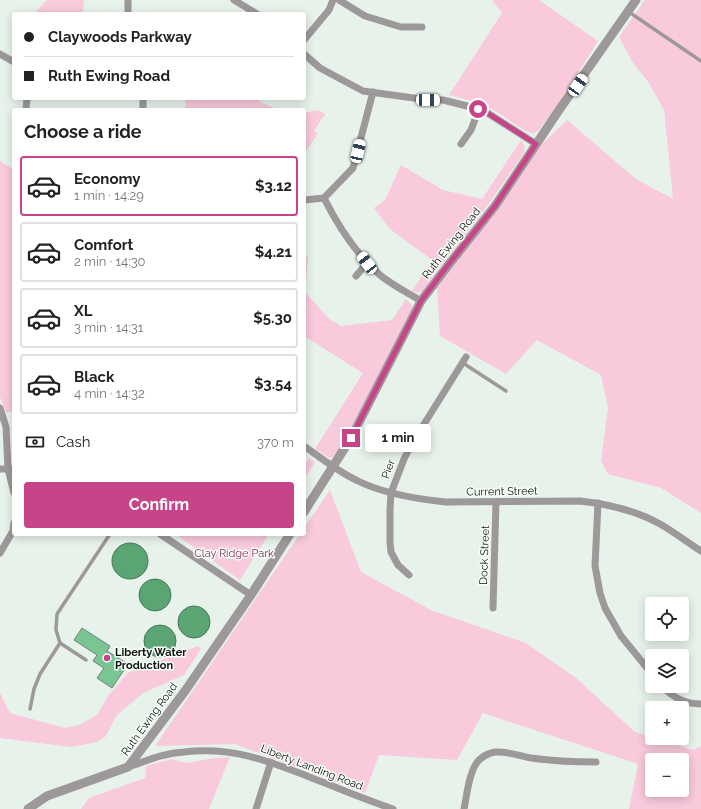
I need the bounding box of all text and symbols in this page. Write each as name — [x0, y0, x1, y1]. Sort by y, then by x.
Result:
text: Claywoods Parkway — [48, 28, 192, 46]
text: Ruth Ewing Road — [48, 67, 170, 85]
car — [566, 72, 590, 98]
car — [416, 94, 440, 106]
route start — [469, 100, 487, 118]
text: Choose a ride — [24, 121, 142, 142]
car — [349, 138, 367, 164]
icon: car — [26, 168, 62, 204]
text: Economy — [74, 170, 141, 188]
text: $3.12 — [255, 177, 292, 195]
text: 1 min · 14:29 — [74, 188, 144, 203]
street label: Ruth Ewing Road — [420, 205, 483, 281]
icon: car — [26, 234, 62, 270]
text: Comfort — [74, 236, 133, 254]
text: $4.21 — [255, 243, 292, 261]
car — [355, 250, 379, 276]
text: 2 min · 14:30 — [74, 254, 146, 269]
icon: car — [26, 300, 62, 336]
text: XL — [74, 302, 92, 320]
text: $5.30 — [253, 309, 292, 327]
text: 3 min · 14:31 — [74, 320, 143, 335]
icon: car — [26, 366, 62, 402]
text: Black — [74, 368, 114, 386]
text: $3.54 — [254, 375, 292, 393]
text: 4 min · 14:32 — [74, 386, 145, 401]
callout: 1 min — [365, 424, 431, 452]
route end — [342, 429, 360, 447]
text: 1 min — [382, 430, 414, 445]
icon: cash — [24, 431, 46, 453]
text: Cash — [56, 433, 90, 451]
text: 370 m — [257, 435, 294, 450]
street label: Pier — [379, 458, 398, 481]
button: Confirm — [24, 482, 294, 528]
street label: Current Street — [466, 484, 538, 499]
street label: Dock Street — [477, 525, 492, 585]
park label: Clay Ridge Park — [194, 547, 274, 560]
map controls — [645, 597, 689, 797]
button: locate — [645, 597, 689, 641]
place label: Liberty Water Production — [115, 646, 187, 672]
button: layers — [645, 649, 689, 693]
marker: Liberty Water Production — [102, 653, 112, 663]
street label: Ruth Ewing Road — [119, 680, 180, 758]
button: + — [645, 701, 689, 745]
street label: Liberty Landing Road — [259, 742, 365, 793]
button: − — [645, 753, 689, 797]

